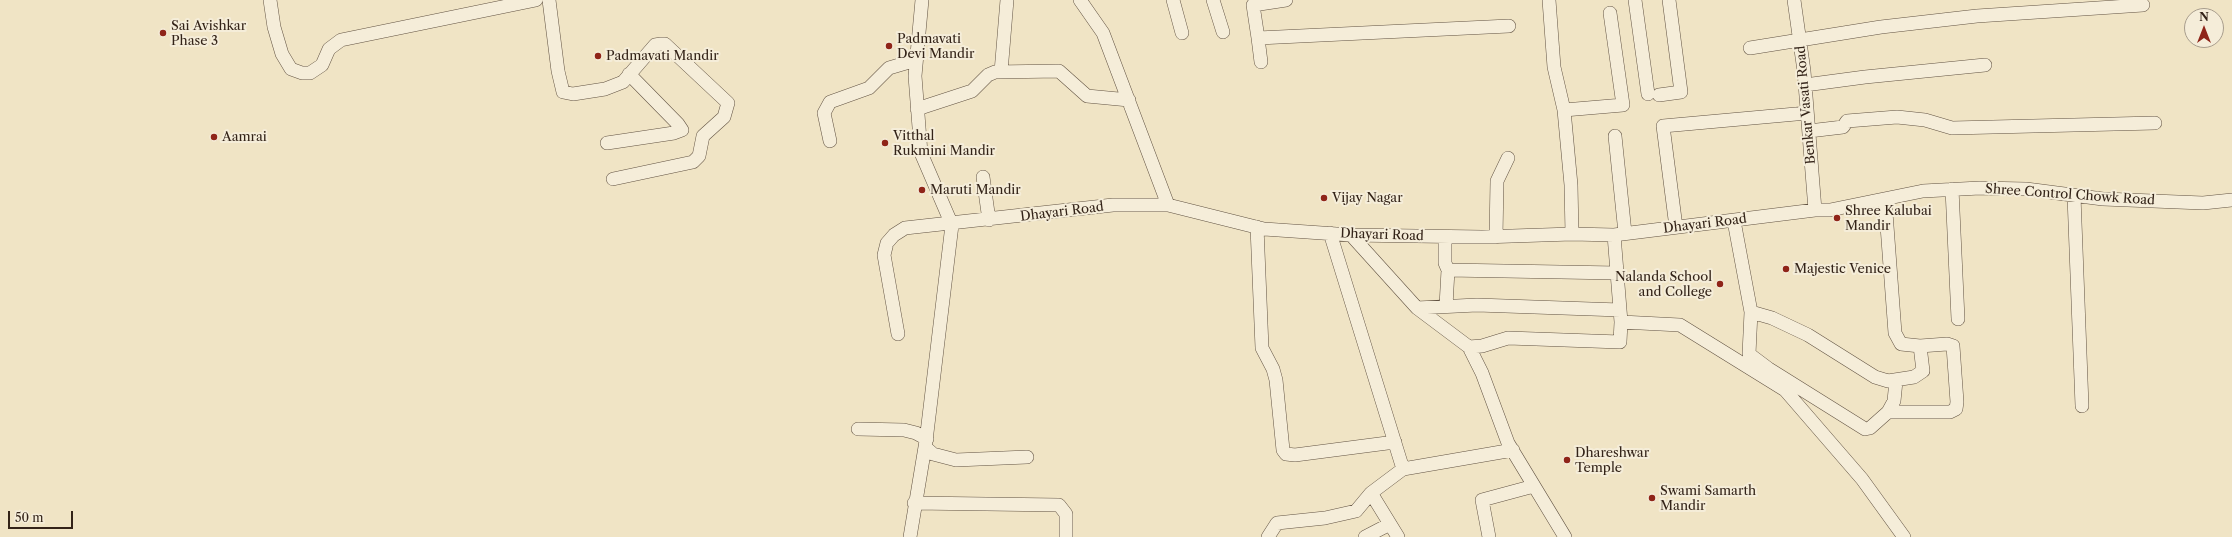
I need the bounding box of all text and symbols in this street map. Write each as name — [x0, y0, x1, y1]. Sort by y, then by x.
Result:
north arrow — [2184, 8, 2224, 48]
text: N — [2199, 10, 2209, 24]
place label: Sai Avishkar Phase 3 — [171, 18, 246, 49]
marker: Sai Avishkar Phase 3 — [158, 28, 168, 38]
place label: Padmavati Devi Mandir — [897, 31, 974, 62]
marker: Padmavati Devi Mandir — [884, 41, 894, 51]
street label: Benkar Vasati Road — [1793, 45, 1819, 165]
place label: Padmavati Mandir — [606, 48, 719, 64]
marker: Padmavati Mandir — [593, 51, 603, 61]
place label: Vitthal Rukmini Mandir — [893, 128, 995, 159]
place label: Aamrai — [222, 129, 267, 145]
marker: Aamrai — [209, 132, 219, 142]
marker: Vitthal Rukmini Mandir — [880, 138, 890, 148]
street label: Shree Control Chowk Road — [1985, 181, 2155, 209]
place label: Maruti Mandir — [930, 182, 1021, 198]
marker: Maruti Mandir — [917, 185, 927, 195]
place label: Vijay Nagar — [1332, 190, 1403, 206]
marker: Vijay Nagar — [1319, 193, 1329, 203]
street label: Dhayari Road — [1019, 199, 1105, 225]
place label: Shree Kalubai Mandir — [1845, 203, 1932, 234]
street label: Dhayari Road — [1662, 211, 1748, 237]
marker: Shree Kalubai Mandir — [1832, 213, 1842, 223]
street label: Dhayari Road — [1340, 226, 1424, 244]
place label: Majestic Venice — [1794, 261, 1891, 277]
marker: Majestic Venice — [1781, 264, 1791, 274]
place label: Nalanda School and College — [1615, 269, 1712, 300]
marker: Nalanda School and College — [1715, 279, 1725, 289]
place label: Dhareshwar Temple — [1575, 445, 1649, 476]
marker: Dhareshwar Temple — [1562, 455, 1572, 465]
place label: Swami Samarth Mandir — [1660, 483, 1756, 514]
marker: Swami Samarth Mandir — [1647, 493, 1657, 503]
scale bar — [10, 503, 75, 529]
text: 50 m — [15, 510, 44, 525]

